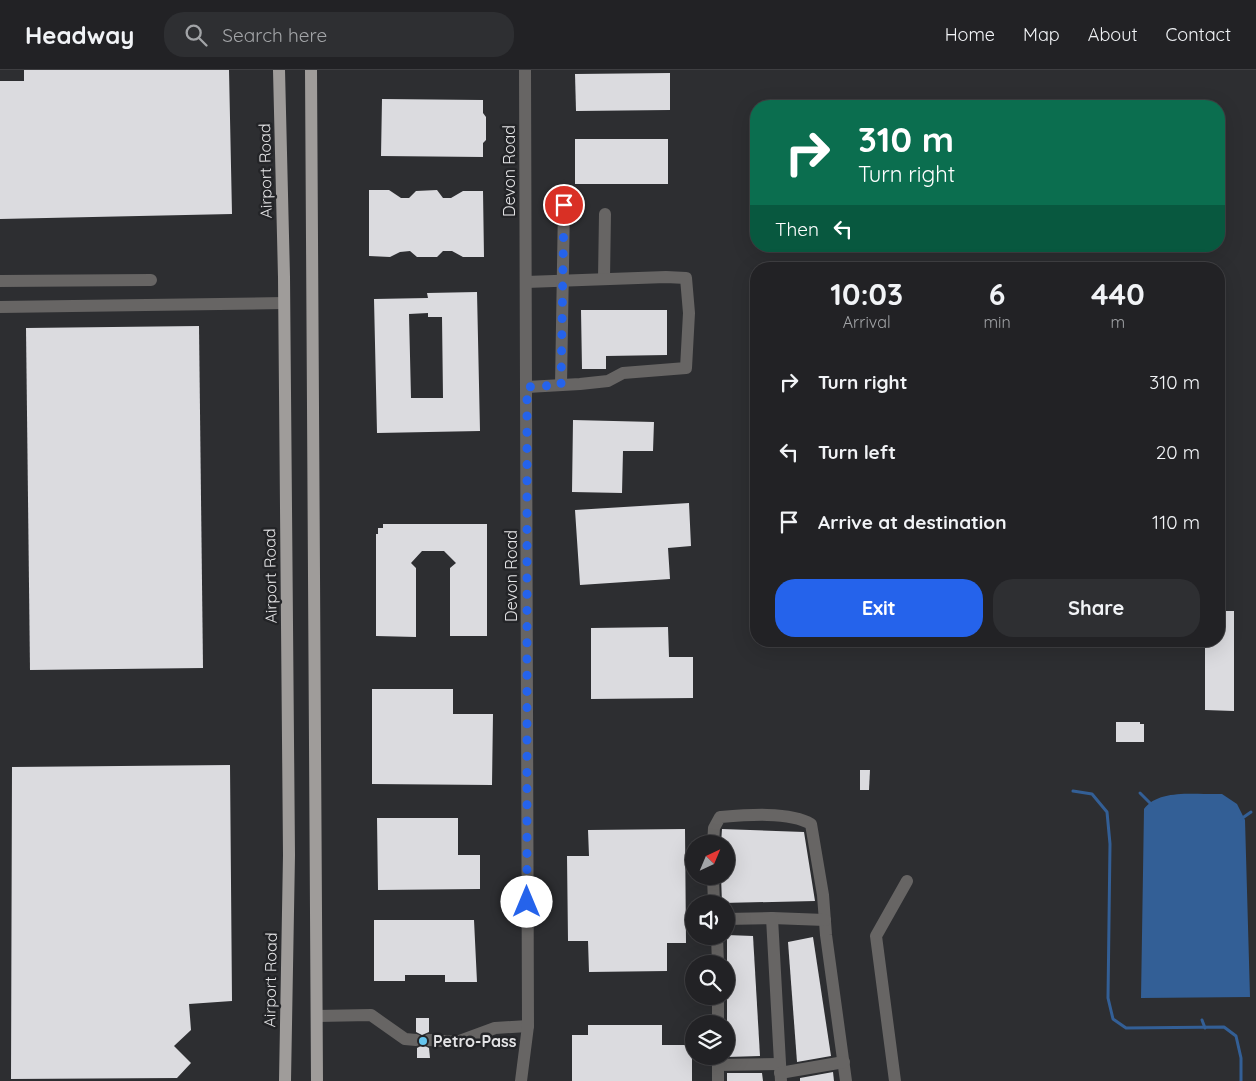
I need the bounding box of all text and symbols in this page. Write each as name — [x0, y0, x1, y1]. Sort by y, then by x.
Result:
search box — [164, 12, 514, 57]
text: Headway — [25, 20, 134, 50]
icon: search — [182, 21, 210, 49]
text: Search here — [222, 23, 327, 47]
text: Home — [945, 23, 995, 46]
text: Map — [1023, 23, 1060, 46]
text: About — [1088, 23, 1138, 46]
text: Contact — [1166, 23, 1231, 46]
text: 310 m — [858, 117, 954, 161]
icon: right — [775, 120, 840, 185]
street label: Airport Road — [254, 123, 276, 219]
street label: Devon Road — [499, 125, 519, 217]
text: Turn right — [858, 160, 955, 188]
pin — [543, 184, 585, 226]
icon: arrive — [550, 191, 578, 219]
icon: left — [829, 215, 857, 243]
text: Then — [775, 217, 819, 241]
text: 10:03 — [830, 275, 903, 313]
text: 6 — [989, 275, 1005, 313]
text: 440 — [1091, 275, 1145, 313]
text: Arrival — [843, 312, 891, 332]
text: min — [983, 312, 1011, 332]
text: m — [1111, 312, 1125, 332]
icon: right — [775, 368, 803, 396]
text: Turn right — [818, 370, 907, 394]
text: 310 m — [1149, 370, 1200, 394]
icon: left — [775, 438, 803, 466]
text: Turn left — [818, 440, 896, 464]
text: 20 m — [1156, 440, 1200, 464]
icon: arrive — [775, 508, 803, 536]
text: Arrive at destination — [818, 510, 1007, 534]
text: 110 m — [1152, 510, 1200, 534]
street label: Airport Road — [259, 528, 281, 624]
street label: Devon Road — [501, 530, 521, 622]
button: Exit — [775, 579, 983, 637]
button: Share — [993, 579, 1200, 637]
north arrow — [685, 835, 735, 885]
map controls — [685, 835, 735, 1065]
position arrow — [500, 875, 552, 927]
button: sound — [685, 895, 735, 945]
street label: Airport Road — [259, 932, 281, 1028]
button: search — [685, 955, 735, 1005]
button: layers — [685, 1015, 735, 1065]
place label: Petro-Pass — [433, 1031, 517, 1051]
marker: Petro-Pass — [417, 1035, 429, 1047]

